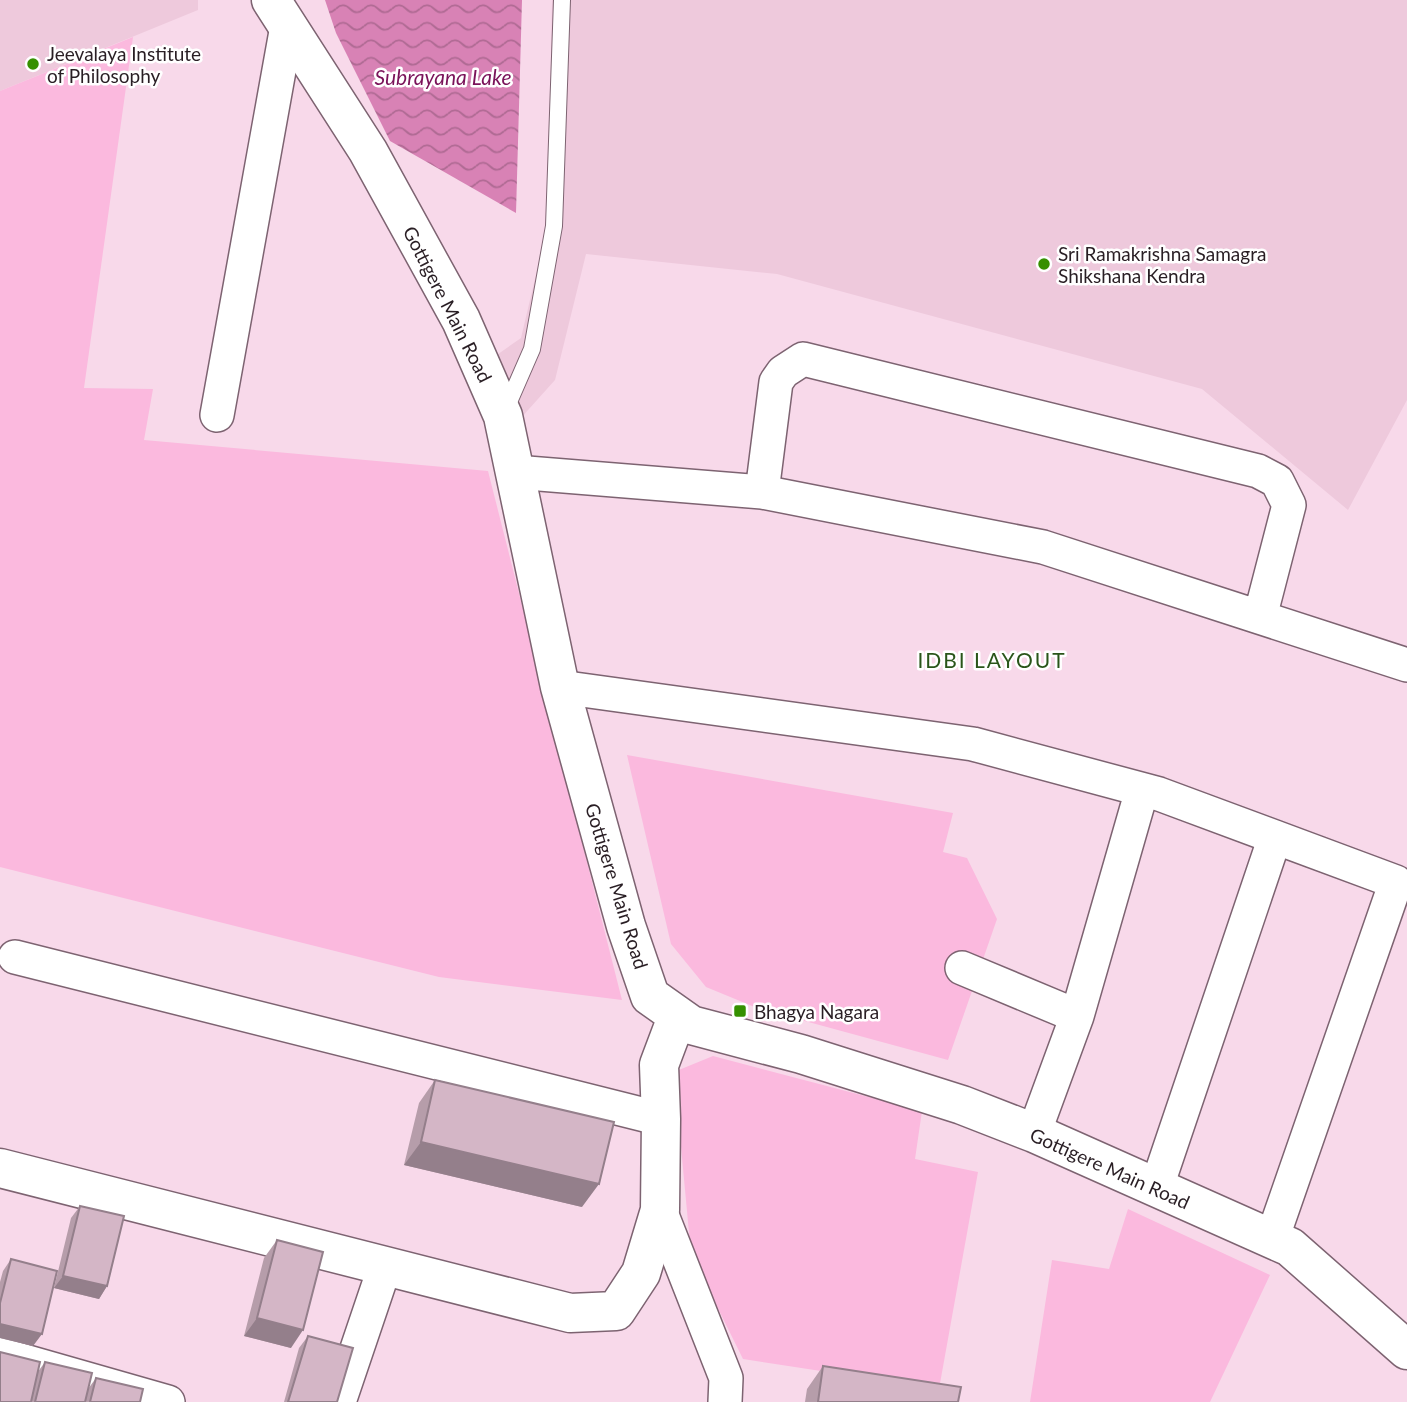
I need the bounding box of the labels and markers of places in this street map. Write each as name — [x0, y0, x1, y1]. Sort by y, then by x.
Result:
place label: Jeevalaya Institute of Philosophy — [47, 42, 201, 87]
marker: Jeevalaya Institute of Philosophy — [25, 56, 41, 72]
place label: Sri Ramakrishna Samagra Shikshana Kendra — [1058, 242, 1266, 287]
marker: Sri Ramakrishna Samagra Shikshana Kendra — [1036, 256, 1052, 272]
place label: Bhagya Nagara — [754, 1000, 879, 1023]
marker: Bhagya Nagara — [732, 1003, 748, 1019]

